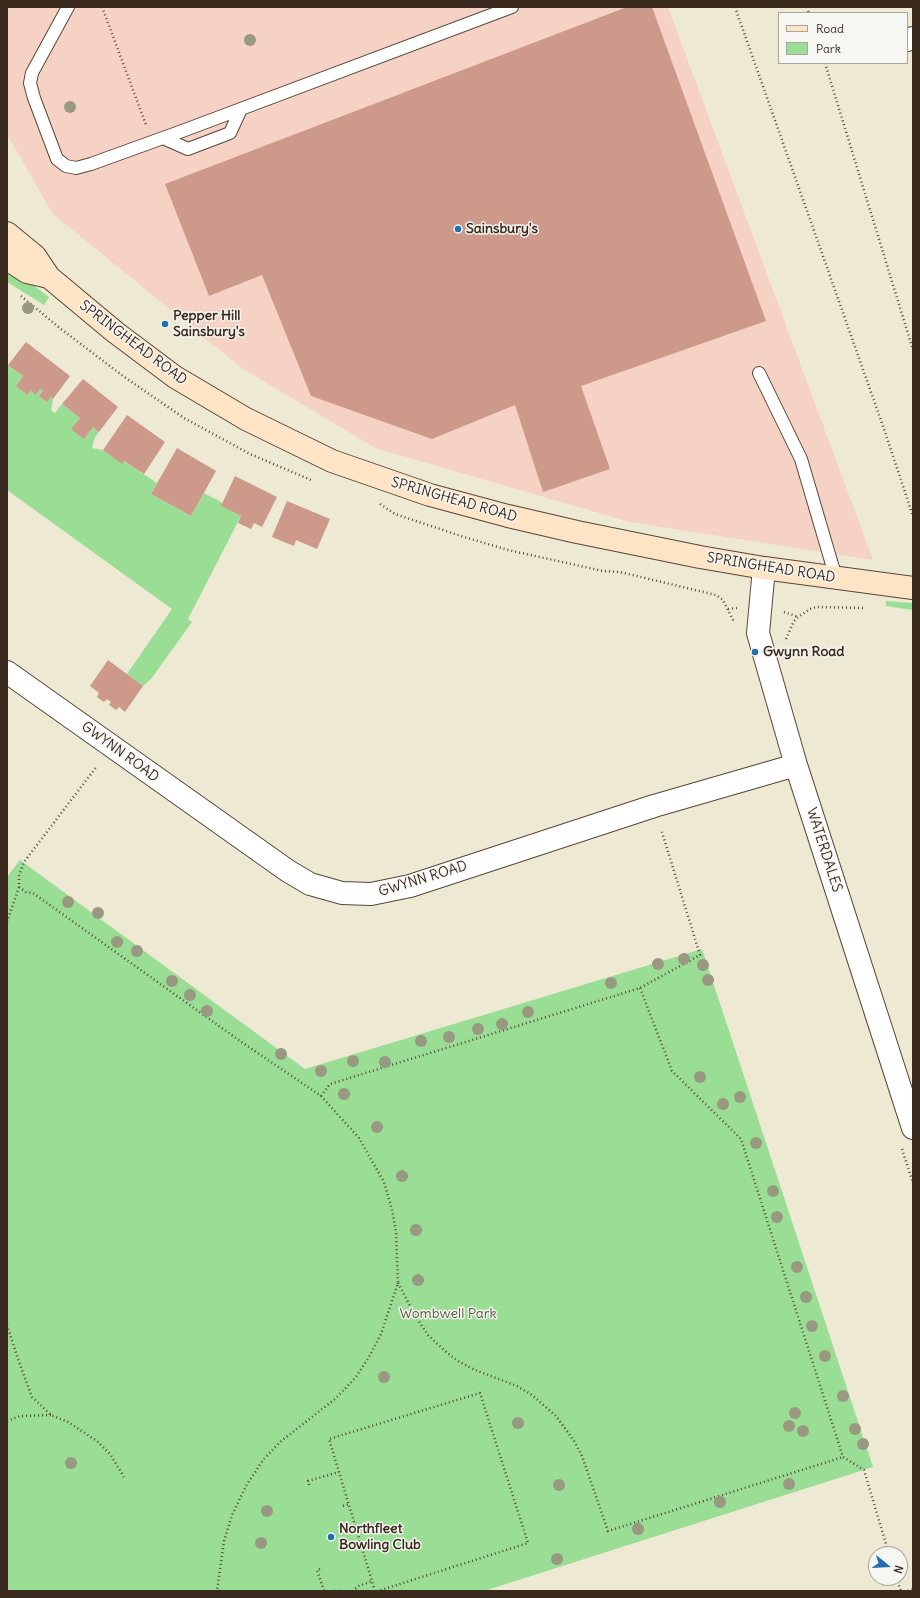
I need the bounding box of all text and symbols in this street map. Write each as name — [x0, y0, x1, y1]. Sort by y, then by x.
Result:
legend — [778, 12, 908, 64]
text: Road — [816, 21, 844, 36]
text: Park — [816, 41, 841, 56]
place label: Sainsbury's — [466, 221, 538, 237]
marker: Sainsbury's — [453, 224, 463, 234]
street label: SPRINGHEAD ROAD — [76, 297, 190, 389]
place label: Pepper Hill Sainsbury's — [173, 308, 245, 340]
marker: Pepper Hill Sainsbury's — [160, 319, 170, 329]
street label: SPRINGHEAD ROAD — [389, 474, 519, 526]
street label: SPRINGHEAD ROAD — [705, 550, 837, 586]
place label: Gwynn Road — [763, 644, 844, 660]
marker: Gwynn Road — [750, 647, 760, 657]
street label: GWYNN ROAD — [78, 718, 162, 786]
street label: WATERDALES — [802, 806, 846, 894]
street label: GWYNN ROAD — [377, 858, 469, 900]
park label: Wombwell Park — [399, 1306, 497, 1322]
place label: Northfleet Bowling Club — [339, 1521, 421, 1554]
marker: Northfleet Bowling Club — [326, 1532, 336, 1542]
north arrow — [868, 1546, 908, 1586]
text: N — [891, 1564, 906, 1575]

